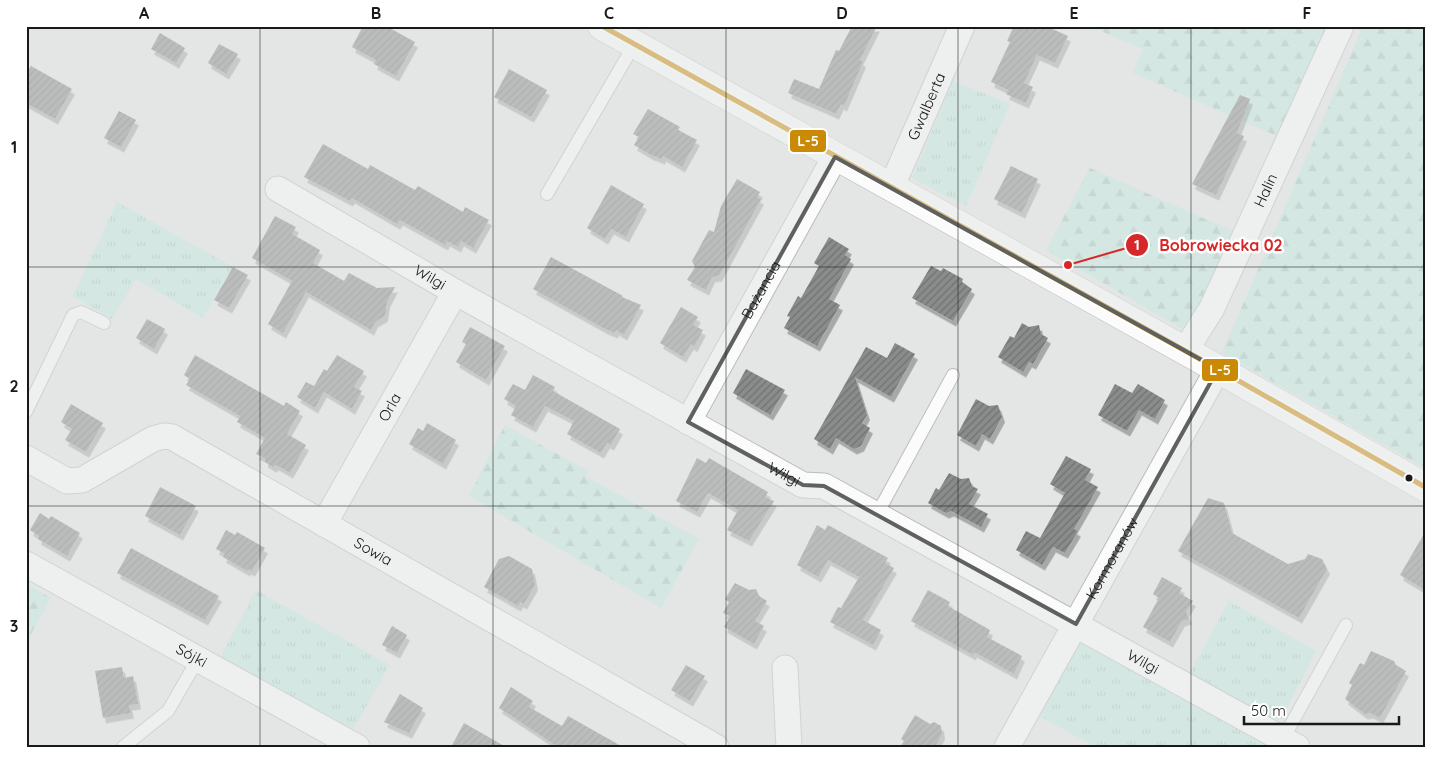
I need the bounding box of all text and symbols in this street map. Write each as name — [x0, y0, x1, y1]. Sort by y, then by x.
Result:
text: A — [139, 3, 150, 23]
text: B — [371, 3, 381, 23]
text: C — [604, 3, 614, 23]
text: D — [836, 3, 848, 23]
text: E — [1069, 3, 1079, 23]
text: F — [1303, 3, 1312, 23]
street label: Gwalberta — [903, 70, 949, 143]
line badge: L-5 — [789, 129, 827, 153]
text: L-5 — [797, 132, 819, 150]
text: 1 — [11, 137, 17, 157]
street label: Halin — [1249, 170, 1281, 210]
callout: Bobrowiecka 02 — [1124, 230, 1293, 261]
text: 1 — [1134, 235, 1140, 254]
text: Bobrowiecka 02 — [1159, 235, 1283, 255]
street label: Bażancia — [737, 257, 785, 322]
street label: Wilgi — [411, 260, 450, 294]
line badge: L-5 — [1201, 358, 1239, 382]
text: L-5 — [1209, 361, 1231, 379]
text: 2 — [9, 376, 19, 396]
street label: Orla — [374, 389, 405, 425]
street label: Wilgi — [765, 458, 804, 490]
unlabelled marker — [1404, 473, 1414, 483]
street label: Kormoranów — [1081, 514, 1142, 603]
street label: Sowia — [351, 533, 396, 570]
text: 3 — [10, 616, 18, 636]
street label: Sójki — [173, 639, 211, 671]
street label: Wilgi — [1124, 645, 1162, 678]
scale bar — [1244, 693, 1398, 725]
text: 50 m — [1251, 701, 1286, 720]

